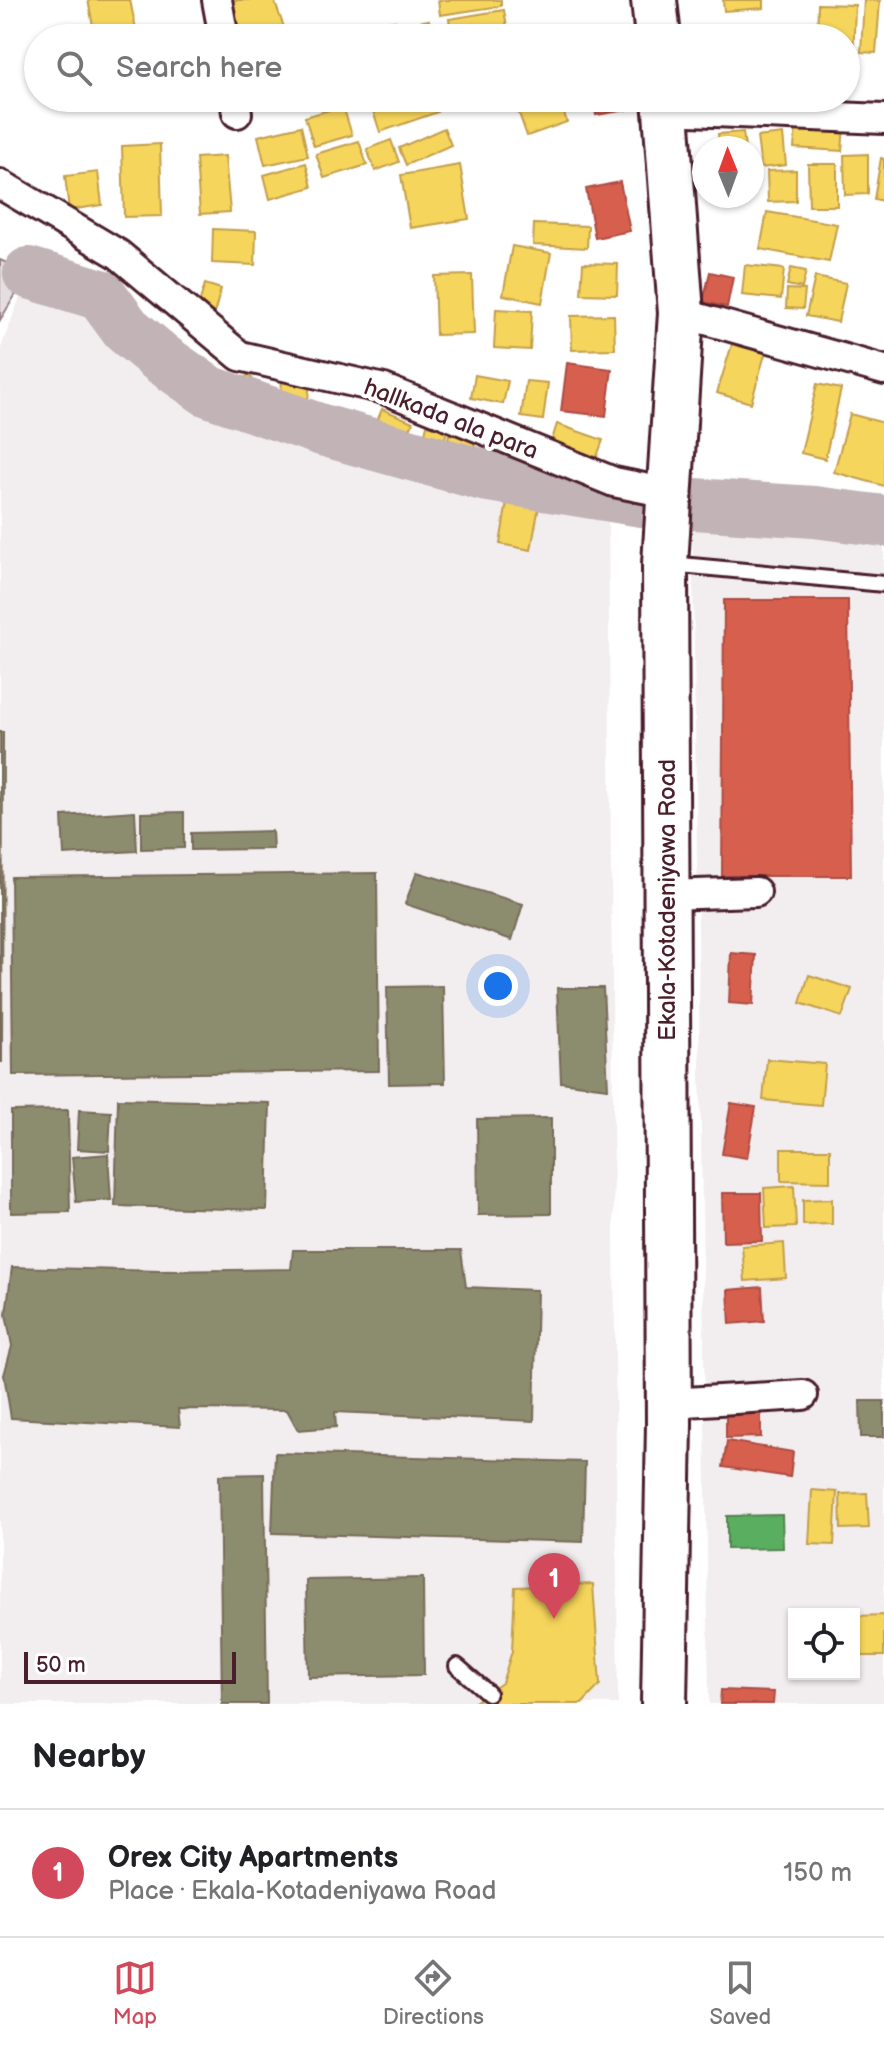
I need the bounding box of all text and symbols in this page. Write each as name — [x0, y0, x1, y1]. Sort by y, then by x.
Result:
search box — [24, 24, 860, 112]
icon: search — [52, 46, 96, 90]
text: Search here — [116, 50, 282, 86]
north arrow — [692, 136, 764, 208]
street label: hallkada ala para — [360, 372, 542, 466]
street label: Ekala-Kotadeniyawa Road — [653, 759, 682, 1041]
your location — [478, 966, 518, 1006]
pin: 1 — [528, 1553, 580, 1619]
map controls — [788, 1608, 860, 1680]
button: locate — [788, 1608, 860, 1680]
scale bar — [24, 1648, 236, 1684]
text: 50 m — [36, 1652, 86, 1679]
text: Nearby — [32, 1736, 146, 1777]
text: Orex City Apartments — [108, 1840, 398, 1876]
text: 1 — [53, 1858, 63, 1889]
text: 150 m — [783, 1858, 852, 1889]
text: Place · Ekala-Kotadeniyawa Road — [108, 1876, 496, 1907]
tab: Map — [113, 1956, 157, 2031]
tab: Directions — [383, 1956, 484, 2031]
tab: Saved — [709, 1956, 771, 2031]

